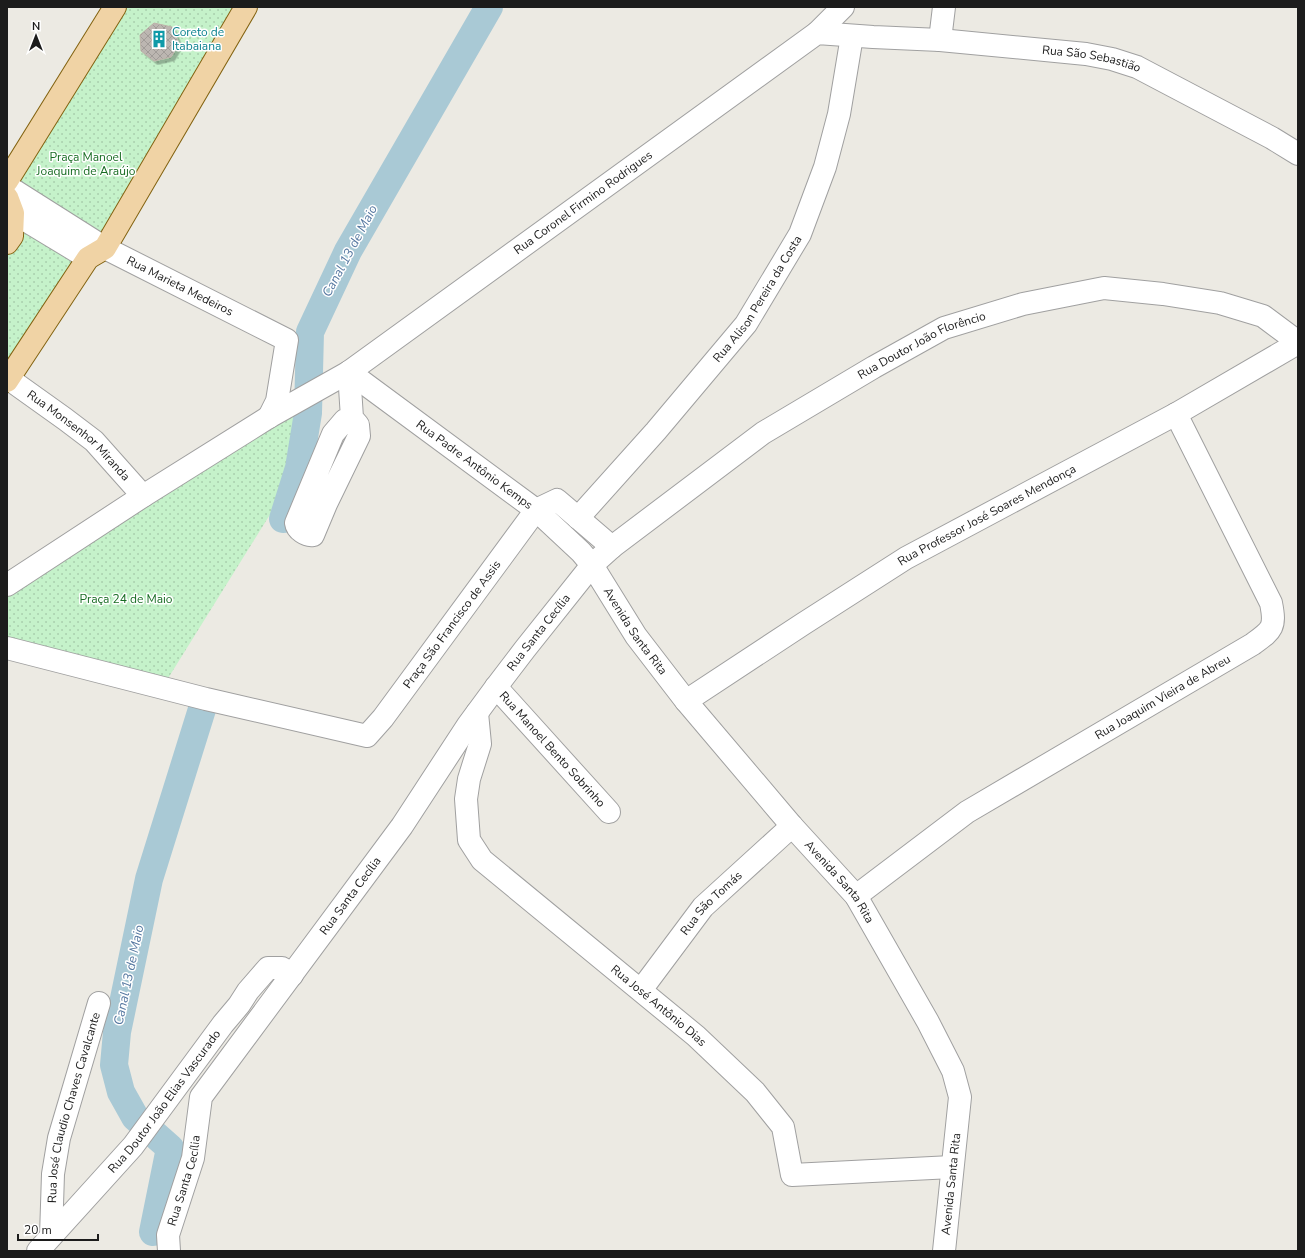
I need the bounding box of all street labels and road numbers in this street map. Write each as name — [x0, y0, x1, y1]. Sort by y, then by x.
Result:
street label: Rua São Sebastião — [1041, 42, 1144, 76]
street label: Rua Coronel Firmino Rodrigues — [511, 147, 656, 258]
street label: Rua Alison Pereira da Costa — [709, 232, 805, 366]
street label: Rua Marieta Medeiros — [124, 252, 236, 320]
street label: Rua Doutor João Florêncio — [855, 308, 988, 383]
street label: Rua Monsenhor Miranda — [24, 386, 134, 484]
street label: Rua Padre Antônio Kemps — [413, 416, 536, 513]
street label: Rua Professor José Soares Mendonça — [895, 461, 1079, 569]
street label: Praça São Francisco de Assis — [399, 557, 504, 692]
street label: Avenida Santa Rita — [600, 584, 671, 678]
street label: Rua Santa Cecília — [503, 591, 574, 674]
street label: Rua Joaquim Vieira de Abreu — [1092, 651, 1233, 743]
street label: Rua Manoel Bento Sobrinho — [496, 688, 609, 811]
street label: Avenida Santa Rita — [801, 837, 878, 926]
street label: Rua Santa Cecília — [316, 853, 385, 938]
street label: Rua São Tomás — [677, 867, 746, 938]
street label: Rua José Antônio Dias — [608, 961, 710, 1050]
street label: Rua José Claudio Chaves Cavalcante — [44, 1010, 104, 1203]
street label: Rua Doutor João Elias Vascurado — [104, 1026, 224, 1176]
street label: Avenida Santa Rita — [938, 1132, 964, 1236]
street label: Rua Santa Cecília — [163, 1134, 204, 1228]

